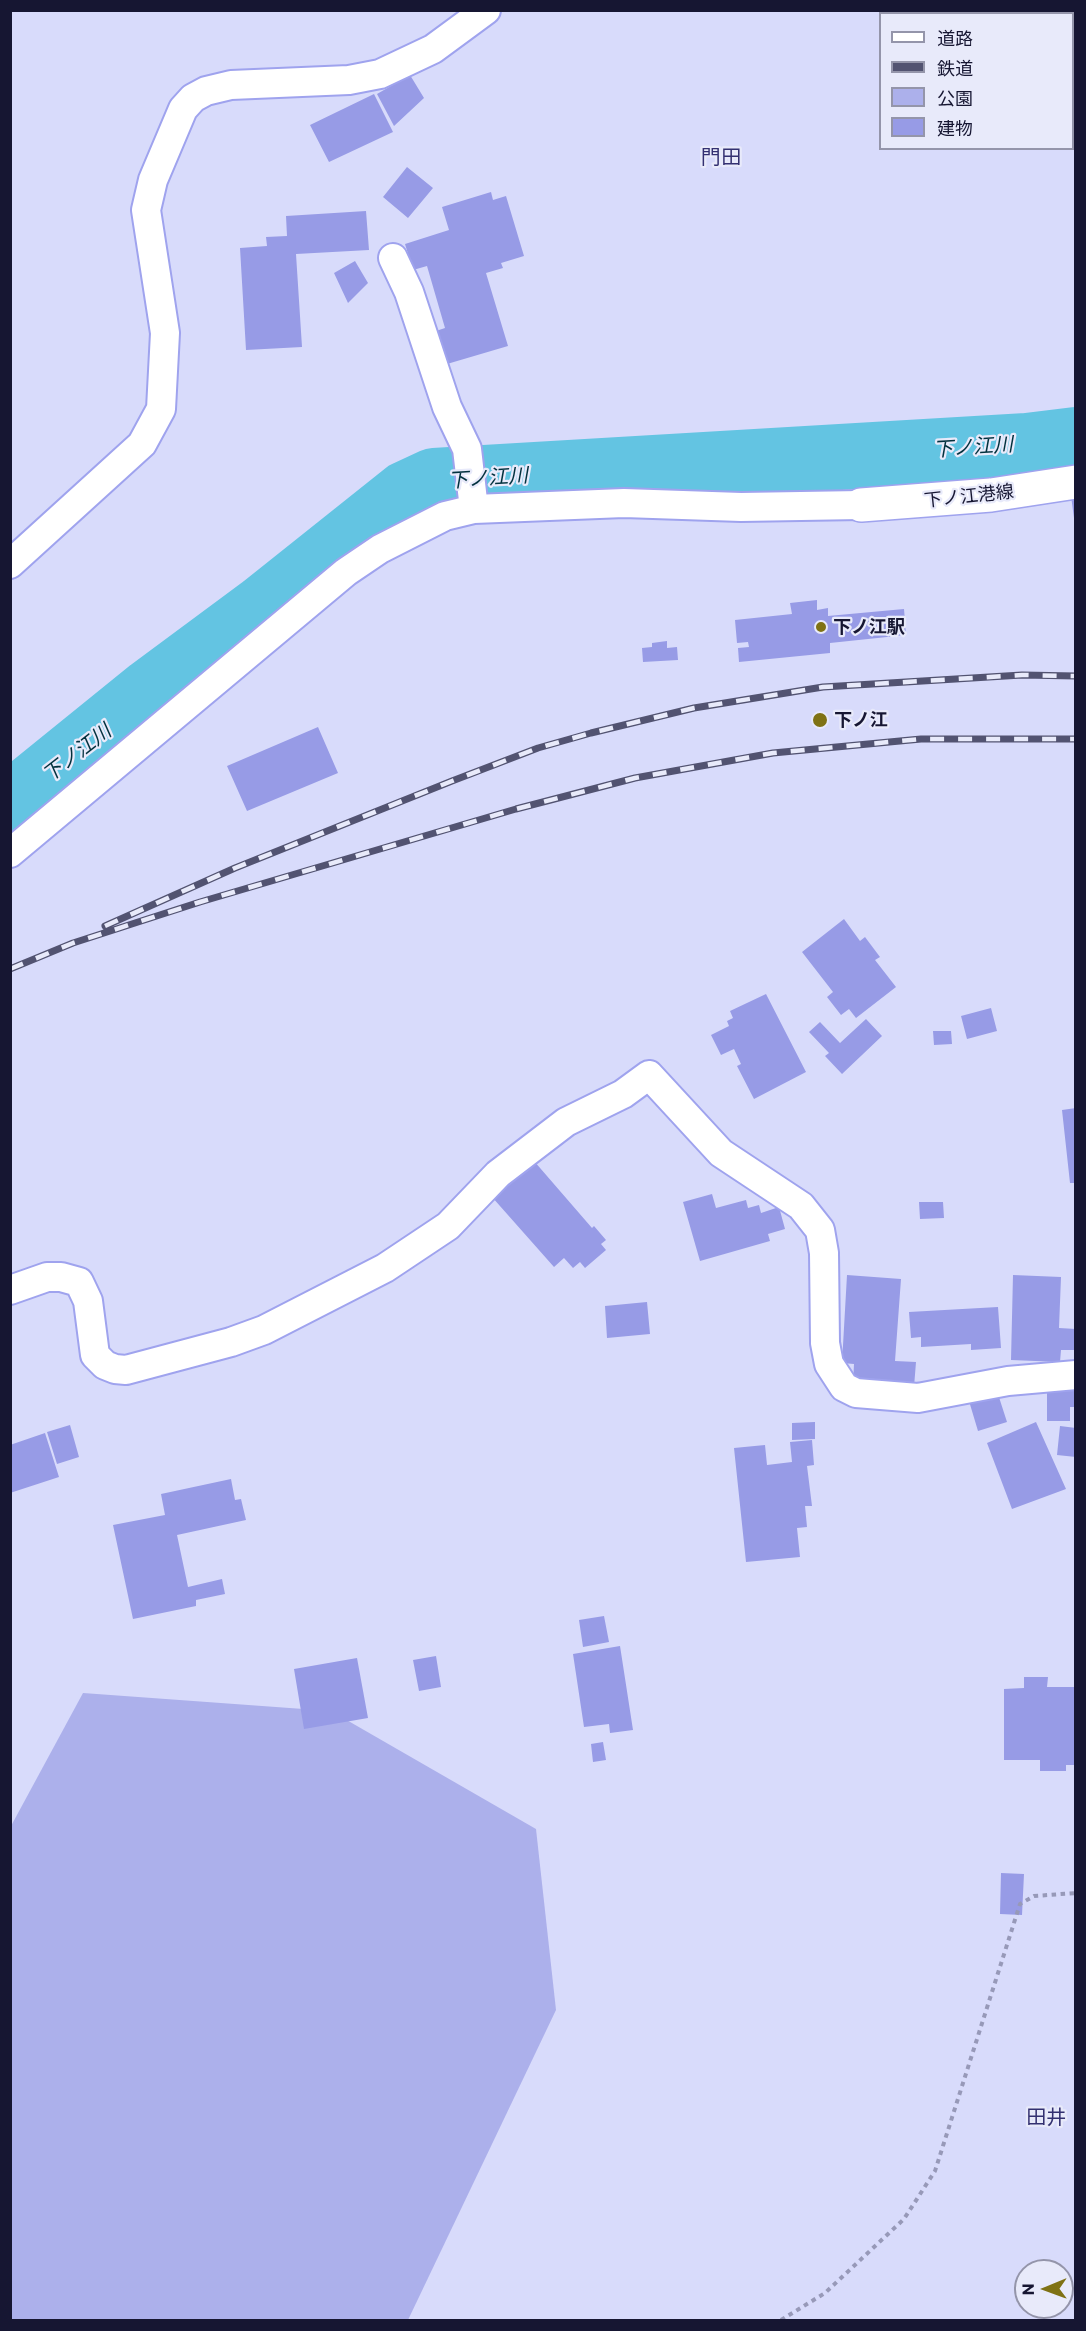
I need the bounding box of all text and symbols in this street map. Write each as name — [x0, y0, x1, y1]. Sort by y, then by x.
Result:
legend — [879, 12, 1074, 150]
text: 道路 — [937, 27, 973, 49]
text: 鉄道 — [937, 57, 973, 79]
text: 公園 — [937, 87, 973, 109]
text: 建物 — [937, 117, 973, 139]
district label: 門田 — [701, 145, 741, 169]
water label: 下ノ江川 — [932, 432, 1014, 462]
water label: 下ノ江川 — [447, 463, 529, 493]
street label: 下ノ江港線 — [923, 481, 1015, 511]
place label: 下ノ江駅 — [833, 616, 905, 638]
marker: 下ノ江駅 — [814, 620, 828, 634]
place label: 下ノ江 — [834, 709, 888, 731]
marker: 下ノ江 — [811, 711, 829, 729]
water label: 下ノ江川 — [38, 719, 116, 787]
district label: 田井 — [1026, 2105, 1066, 2129]
north arrow — [1014, 2259, 1074, 2319]
text: N — [1018, 2283, 1037, 2295]

